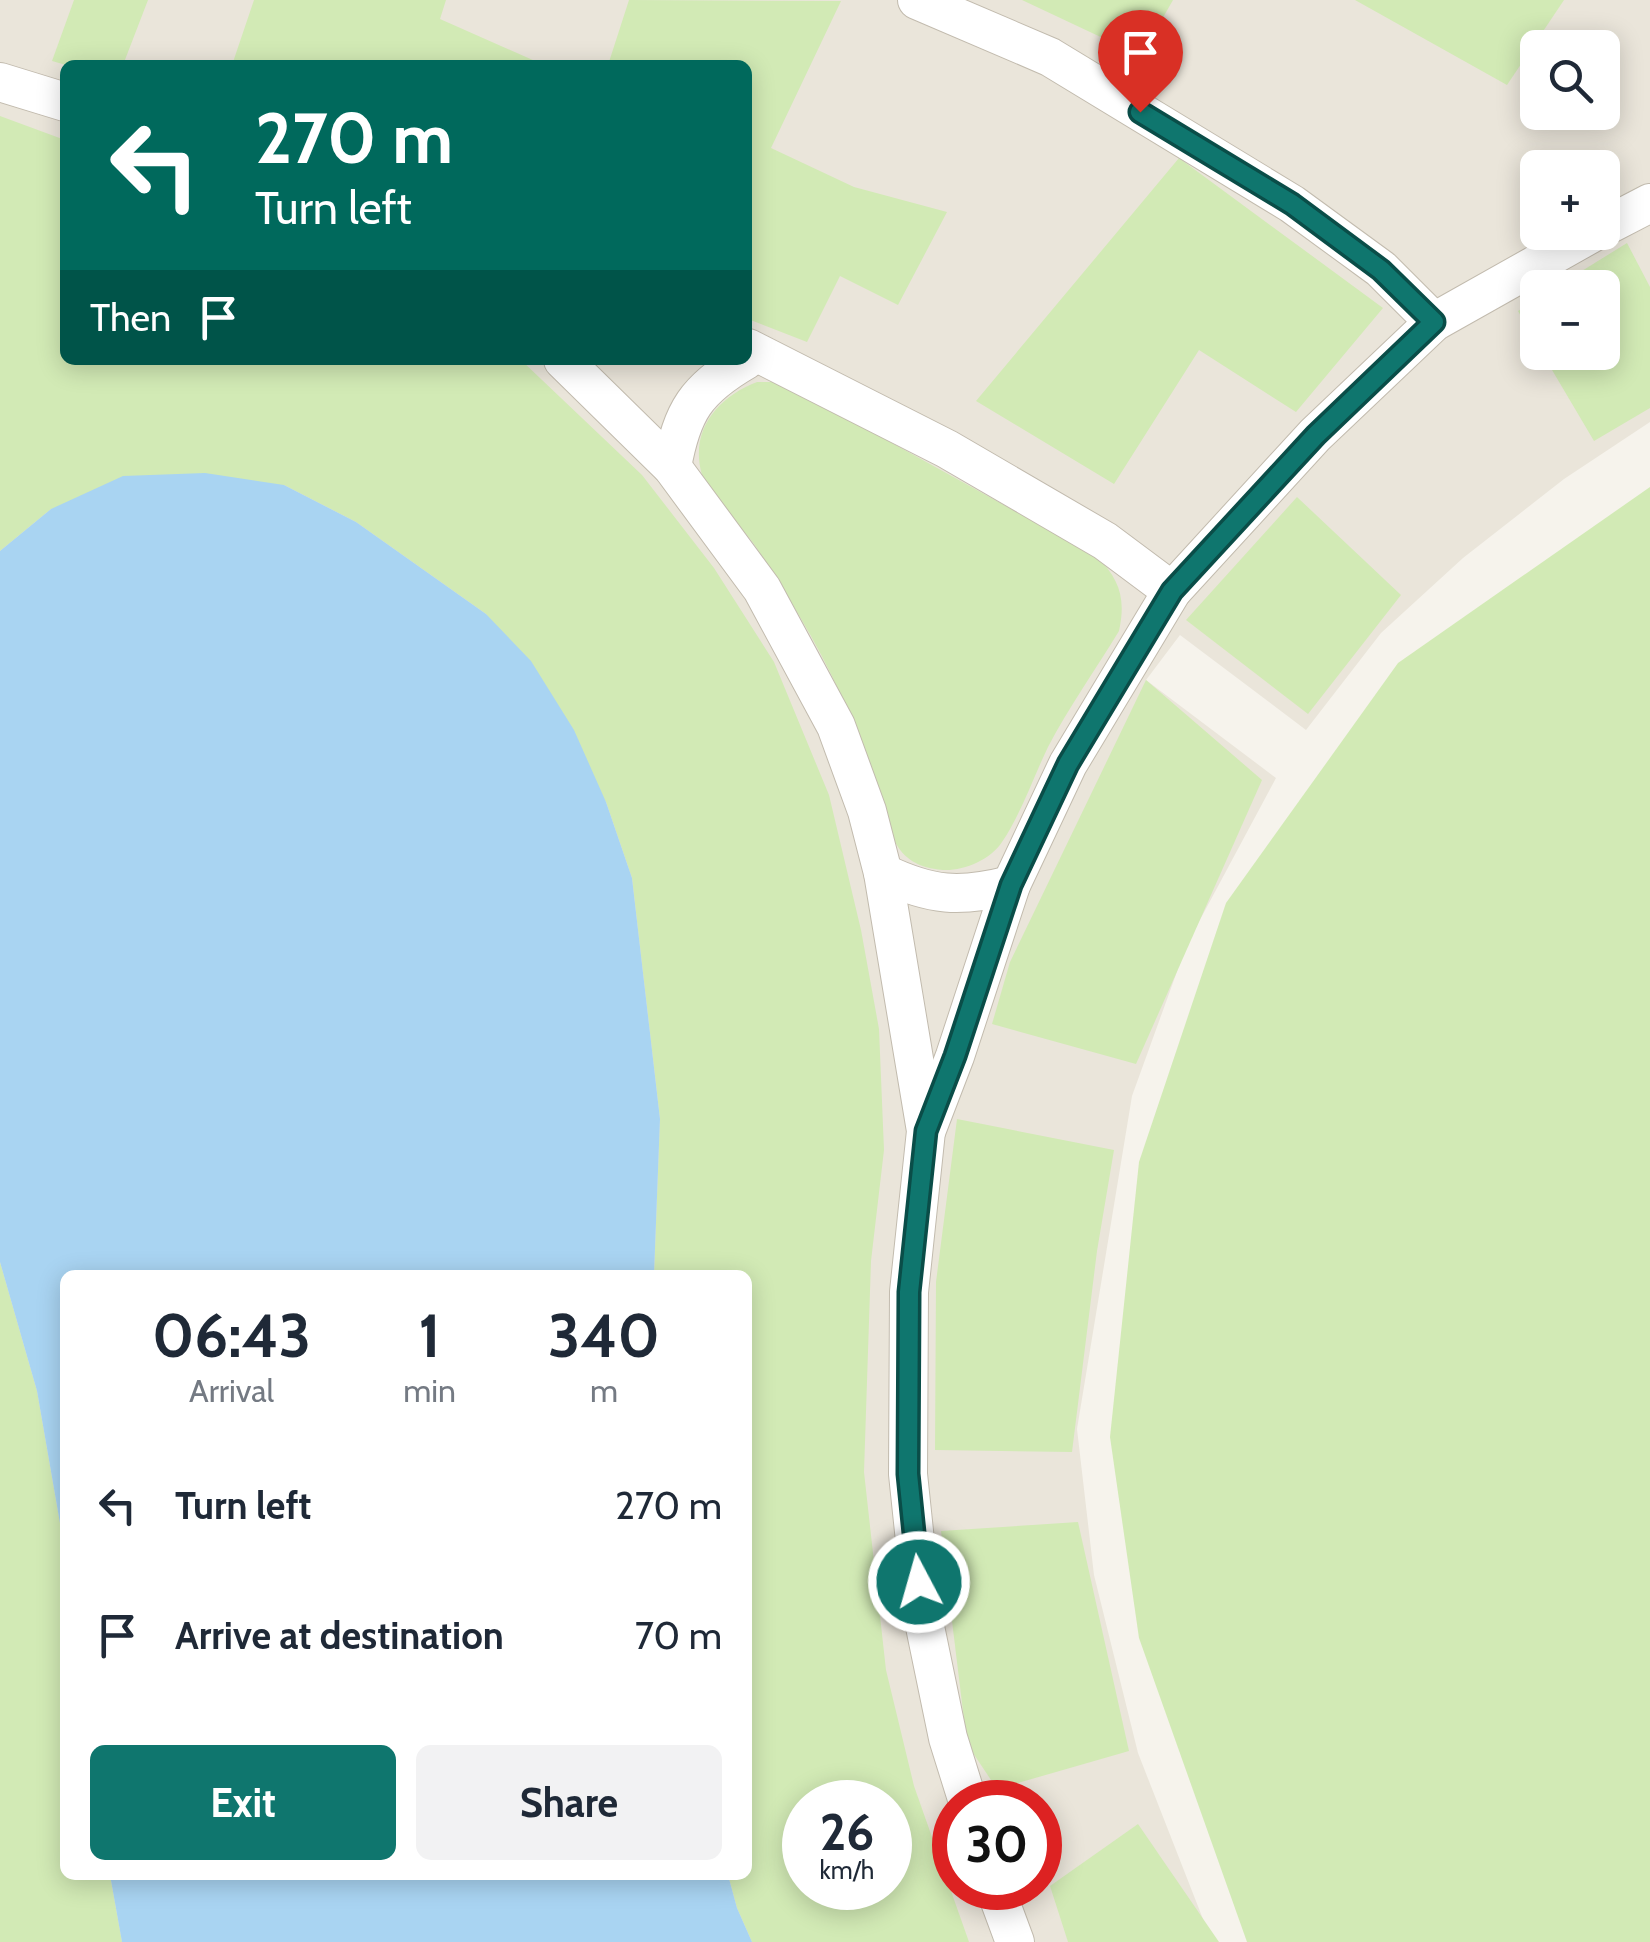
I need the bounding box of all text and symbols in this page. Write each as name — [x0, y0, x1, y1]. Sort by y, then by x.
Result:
pin — [1098, 10, 1183, 113]
icon: arrive — [1113, 25, 1168, 80]
map controls — [1520, 30, 1620, 370]
button: search — [1520, 30, 1620, 130]
text: 270 m — [255, 95, 453, 181]
icon: left — [90, 100, 220, 230]
button: + — [1520, 150, 1620, 250]
text: Turn left — [255, 181, 412, 235]
button: − — [1520, 270, 1620, 370]
icon: arrive — [191, 290, 246, 345]
text: Then — [90, 294, 171, 341]
text: 06:43 — [152, 1299, 311, 1372]
text: 1 — [418, 1299, 441, 1372]
text: 340 — [548, 1299, 660, 1372]
text: Arrival — [189, 1371, 274, 1410]
text: min — [403, 1371, 456, 1410]
text: m — [590, 1371, 618, 1410]
icon: left — [90, 1478, 145, 1533]
text: Turn left — [175, 1482, 311, 1529]
text: 270 m — [615, 1482, 722, 1529]
position arrow — [867, 1530, 971, 1634]
icon: arrive — [90, 1608, 145, 1663]
text: Arrive at destination — [175, 1612, 504, 1659]
text: 70 m — [635, 1612, 722, 1659]
button: Exit — [90, 1745, 396, 1860]
button: Share — [416, 1745, 722, 1860]
speed limit sign: 30 — [932, 1780, 1062, 1910]
text: 26 — [820, 1802, 874, 1863]
text: km/h — [820, 1855, 874, 1885]

